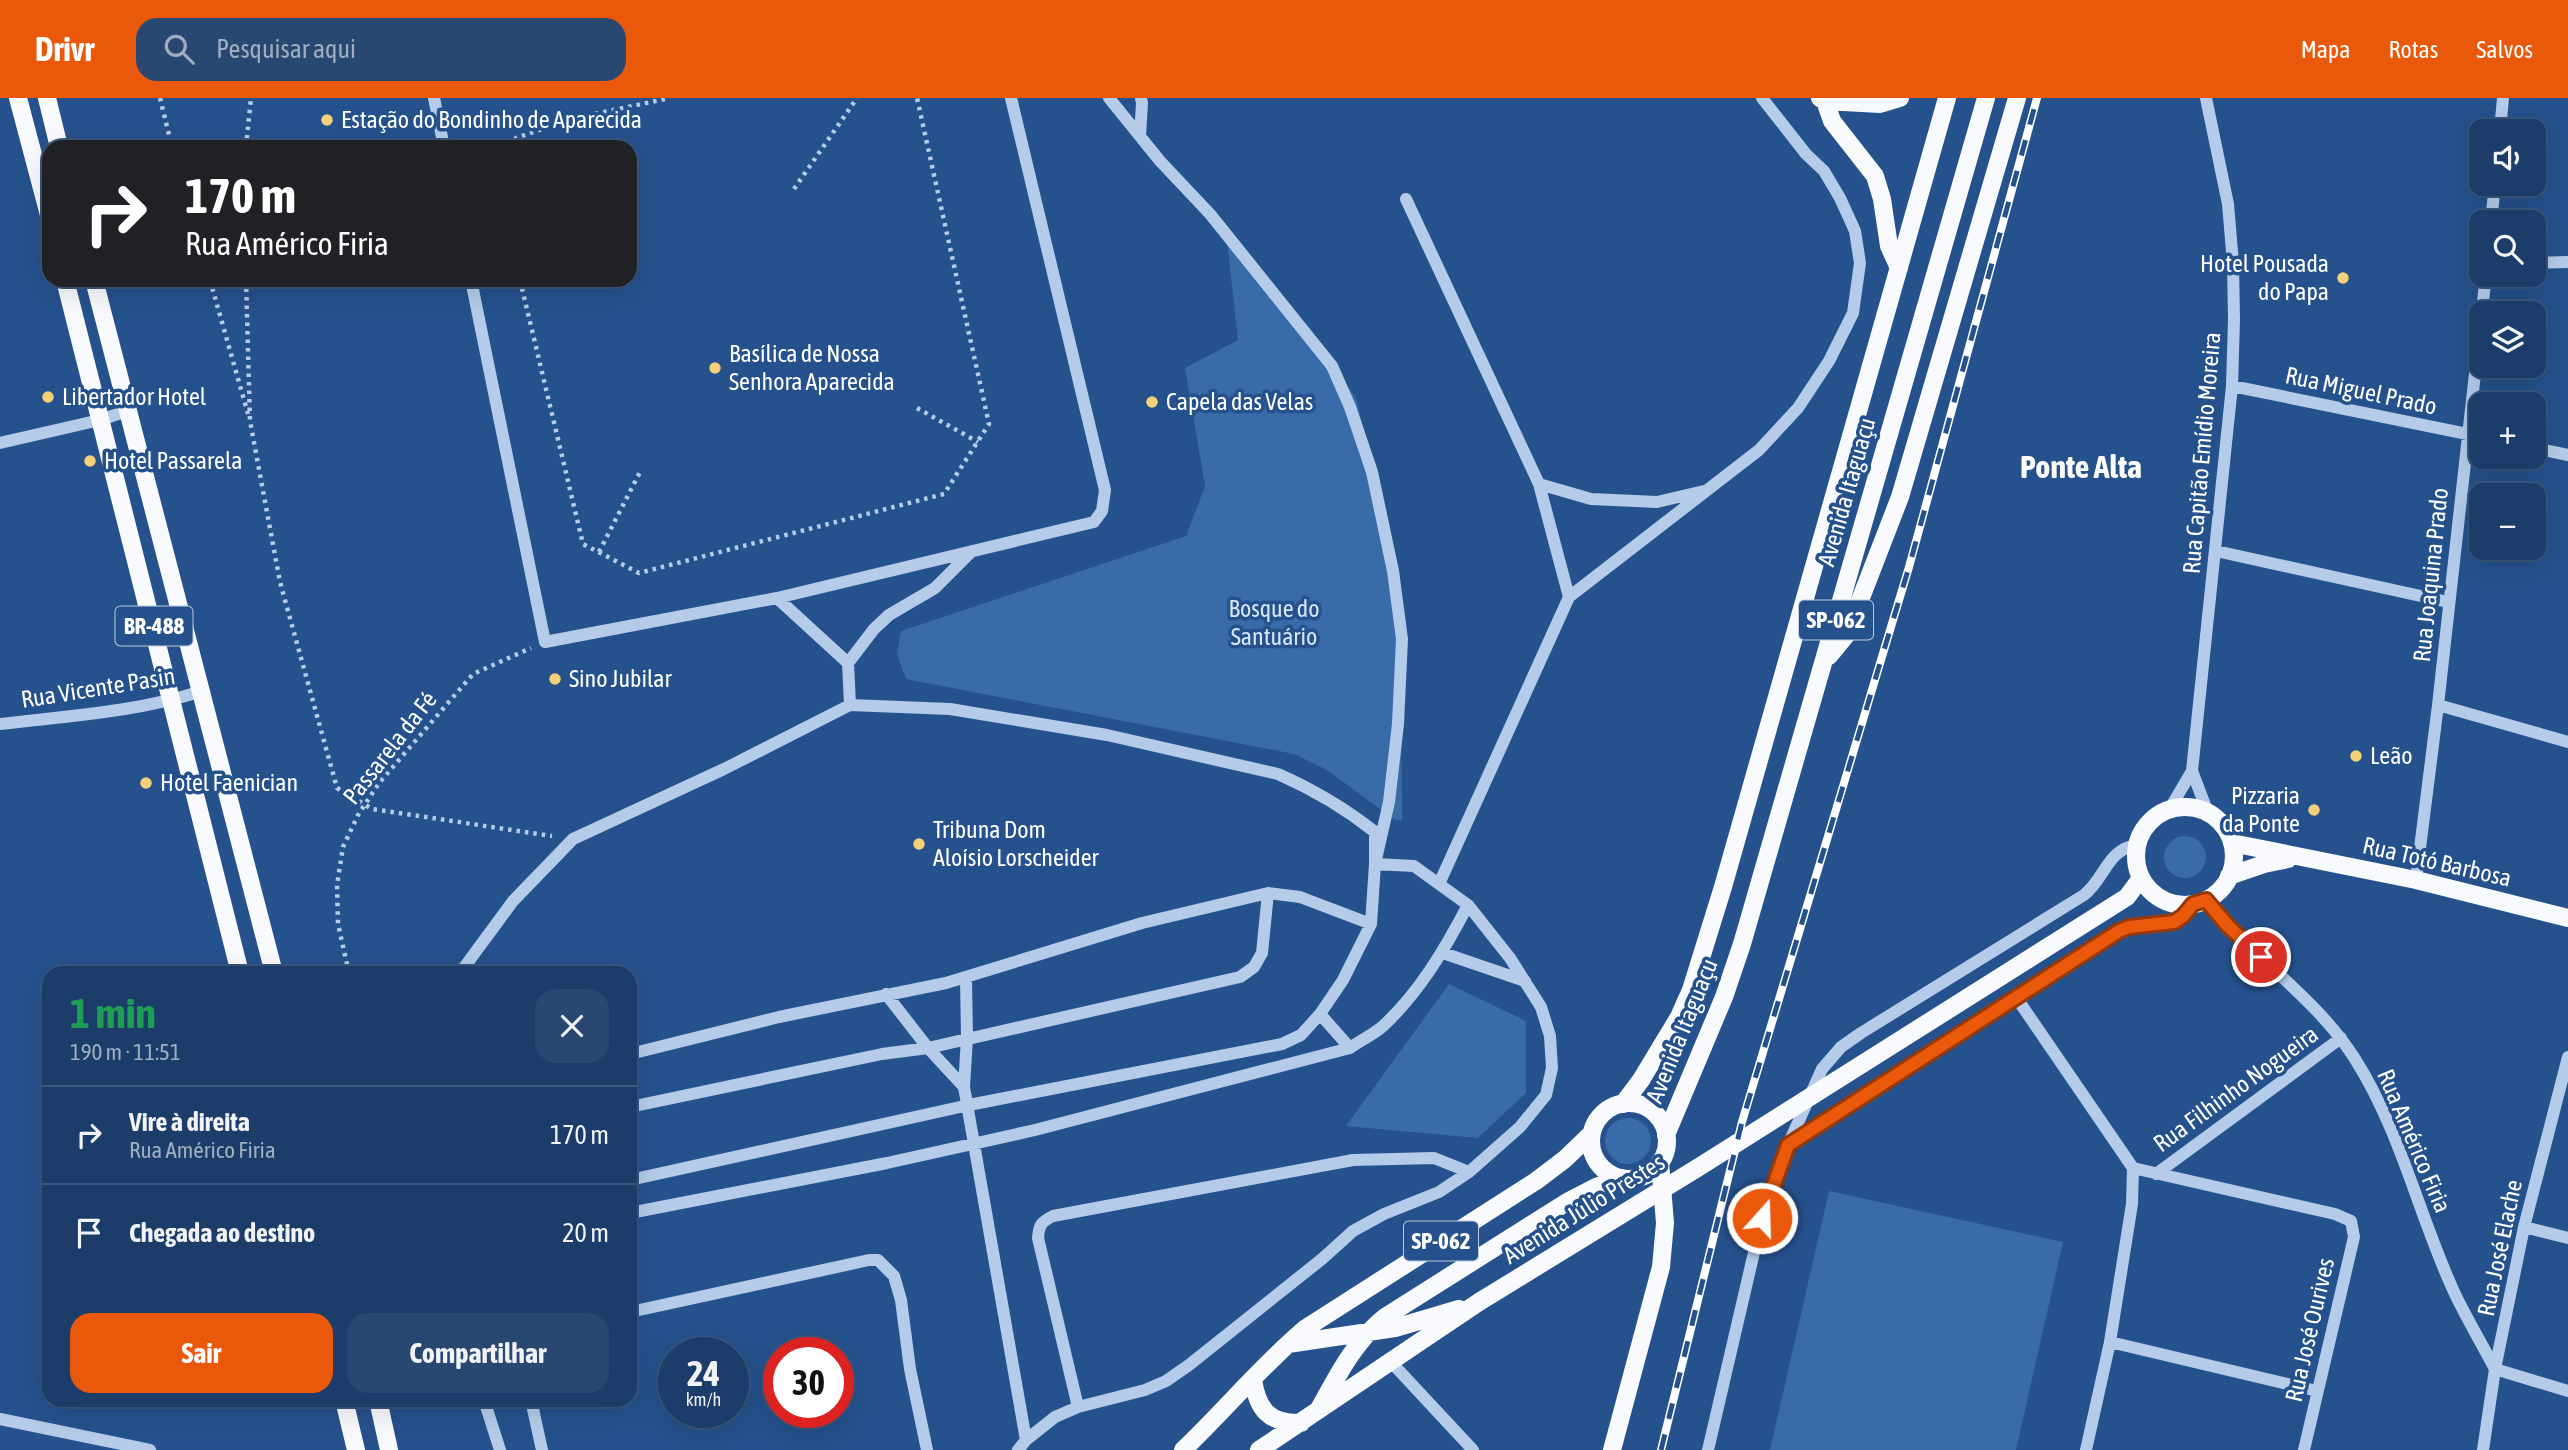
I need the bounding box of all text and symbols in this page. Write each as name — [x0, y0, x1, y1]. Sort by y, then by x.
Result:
search box — [136, 18, 626, 81]
text: Drivr — [35, 30, 94, 68]
icon: search — [160, 30, 198, 68]
text: Pesquisar aqui — [216, 34, 356, 64]
text: Mapa — [2301, 36, 2350, 63]
text: Rotas — [2388, 36, 2438, 63]
text: Salvos — [2476, 36, 2533, 63]
place label: Estação do Bondinho de Aparecida — [341, 106, 642, 133]
marker: Estação do Bondinho de Aparecida — [319, 112, 335, 128]
map controls — [2469, 119, 2546, 560]
button: sound — [2469, 119, 2546, 196]
text: 170 m — [185, 167, 296, 223]
icon: right — [70, 168, 161, 259]
button: search — [2469, 210, 2546, 287]
text: Rua Américo Firia — [185, 225, 389, 262]
place label: Hotel Pousada do Papa — [2200, 250, 2329, 305]
marker: Hotel Pousada do Papa — [2335, 270, 2351, 286]
button: layers — [2469, 301, 2546, 378]
street label: Rua Capitão Emídio Moreira — [2177, 331, 2226, 575]
place label: Basílica de Nossa Senhora Aparecida — [729, 340, 895, 395]
marker: Basílica de Nossa Senhora Aparecida — [707, 360, 723, 376]
street label: Rua Miguel Prado — [2283, 361, 2439, 420]
place label: Libertador Hotel — [62, 383, 207, 410]
place label: Capela das Velas — [1166, 388, 1313, 415]
marker: Libertador Hotel — [40, 389, 56, 405]
button: + — [2469, 392, 2546, 469]
marker: Capela das Velas — [1144, 394, 1160, 410]
street label: Avenida Itaguaçu — [1812, 415, 1881, 569]
place label: Hotel Passarela — [104, 447, 242, 474]
district label: Ponte Alta — [2020, 448, 2142, 485]
marker: Hotel Passarela — [82, 453, 98, 469]
button: − — [2469, 483, 2546, 560]
street label: Rua Joaquina Prado — [2408, 487, 2453, 663]
park label: Bosque do Santuário — [1229, 595, 1319, 650]
road number: SP-062 — [1799, 600, 1873, 640]
road number: BR-488 — [116, 606, 192, 646]
street label: Rua Vicente Pasin — [19, 662, 177, 713]
place label: Sino Jubilar — [569, 665, 672, 692]
marker: Sino Jubilar — [547, 671, 563, 687]
street label: Passarela da Fé — [337, 686, 442, 809]
place label: Leão — [2370, 742, 2413, 769]
marker: Leão — [2348, 748, 2364, 764]
place label: Hotel Faenician — [160, 769, 298, 796]
marker: Hotel Faenician — [138, 775, 154, 791]
place label: Pizzaria da Ponte — [2222, 782, 2300, 837]
marker: Pizzaria da Ponte — [2306, 802, 2322, 818]
place label: Tribuna Dom Aloísio Lorscheider — [933, 816, 1100, 871]
street label: Rua Totó Barbosa — [2360, 831, 2514, 892]
marker: Tribuna Dom Aloísio Lorscheider — [911, 836, 927, 852]
pin — [2231, 927, 2291, 987]
icon: arrive — [2242, 938, 2280, 976]
street label: Avenida Itaguaçu — [1640, 955, 1723, 1107]
text: 1 min — [70, 989, 156, 1037]
button: close — [535, 989, 609, 1063]
street label: Rua Filhinho Nogueira — [2148, 1020, 2323, 1157]
text: 190 m · 11:51 — [70, 1039, 181, 1065]
street label: Rua Américo Firia — [2372, 1065, 2457, 1216]
text: Vire à direita — [129, 1107, 250, 1137]
icon: right — [70, 1116, 108, 1154]
text: 170 m — [550, 1120, 609, 1150]
text: Rua Américo Firia — [129, 1137, 276, 1163]
street label: Avenida Júlio Prestes — [1498, 1148, 1669, 1269]
street label: Rua José Elache — [2472, 1177, 2527, 1319]
position arrow — [1725, 1181, 1799, 1255]
icon: arrive — [70, 1214, 108, 1252]
text: Chegada ao destino — [129, 1218, 315, 1248]
text: 20 m — [562, 1218, 609, 1248]
road number: SP-062 — [1404, 1222, 1478, 1260]
street label: Rua José Ourives — [2280, 1255, 2339, 1404]
button: Sair — [70, 1313, 333, 1393]
button: Compartilhar — [347, 1313, 609, 1393]
speed limit sign: 30 — [763, 1337, 854, 1428]
text: 24 — [687, 1353, 720, 1393]
text: km/h — [686, 1389, 721, 1410]

